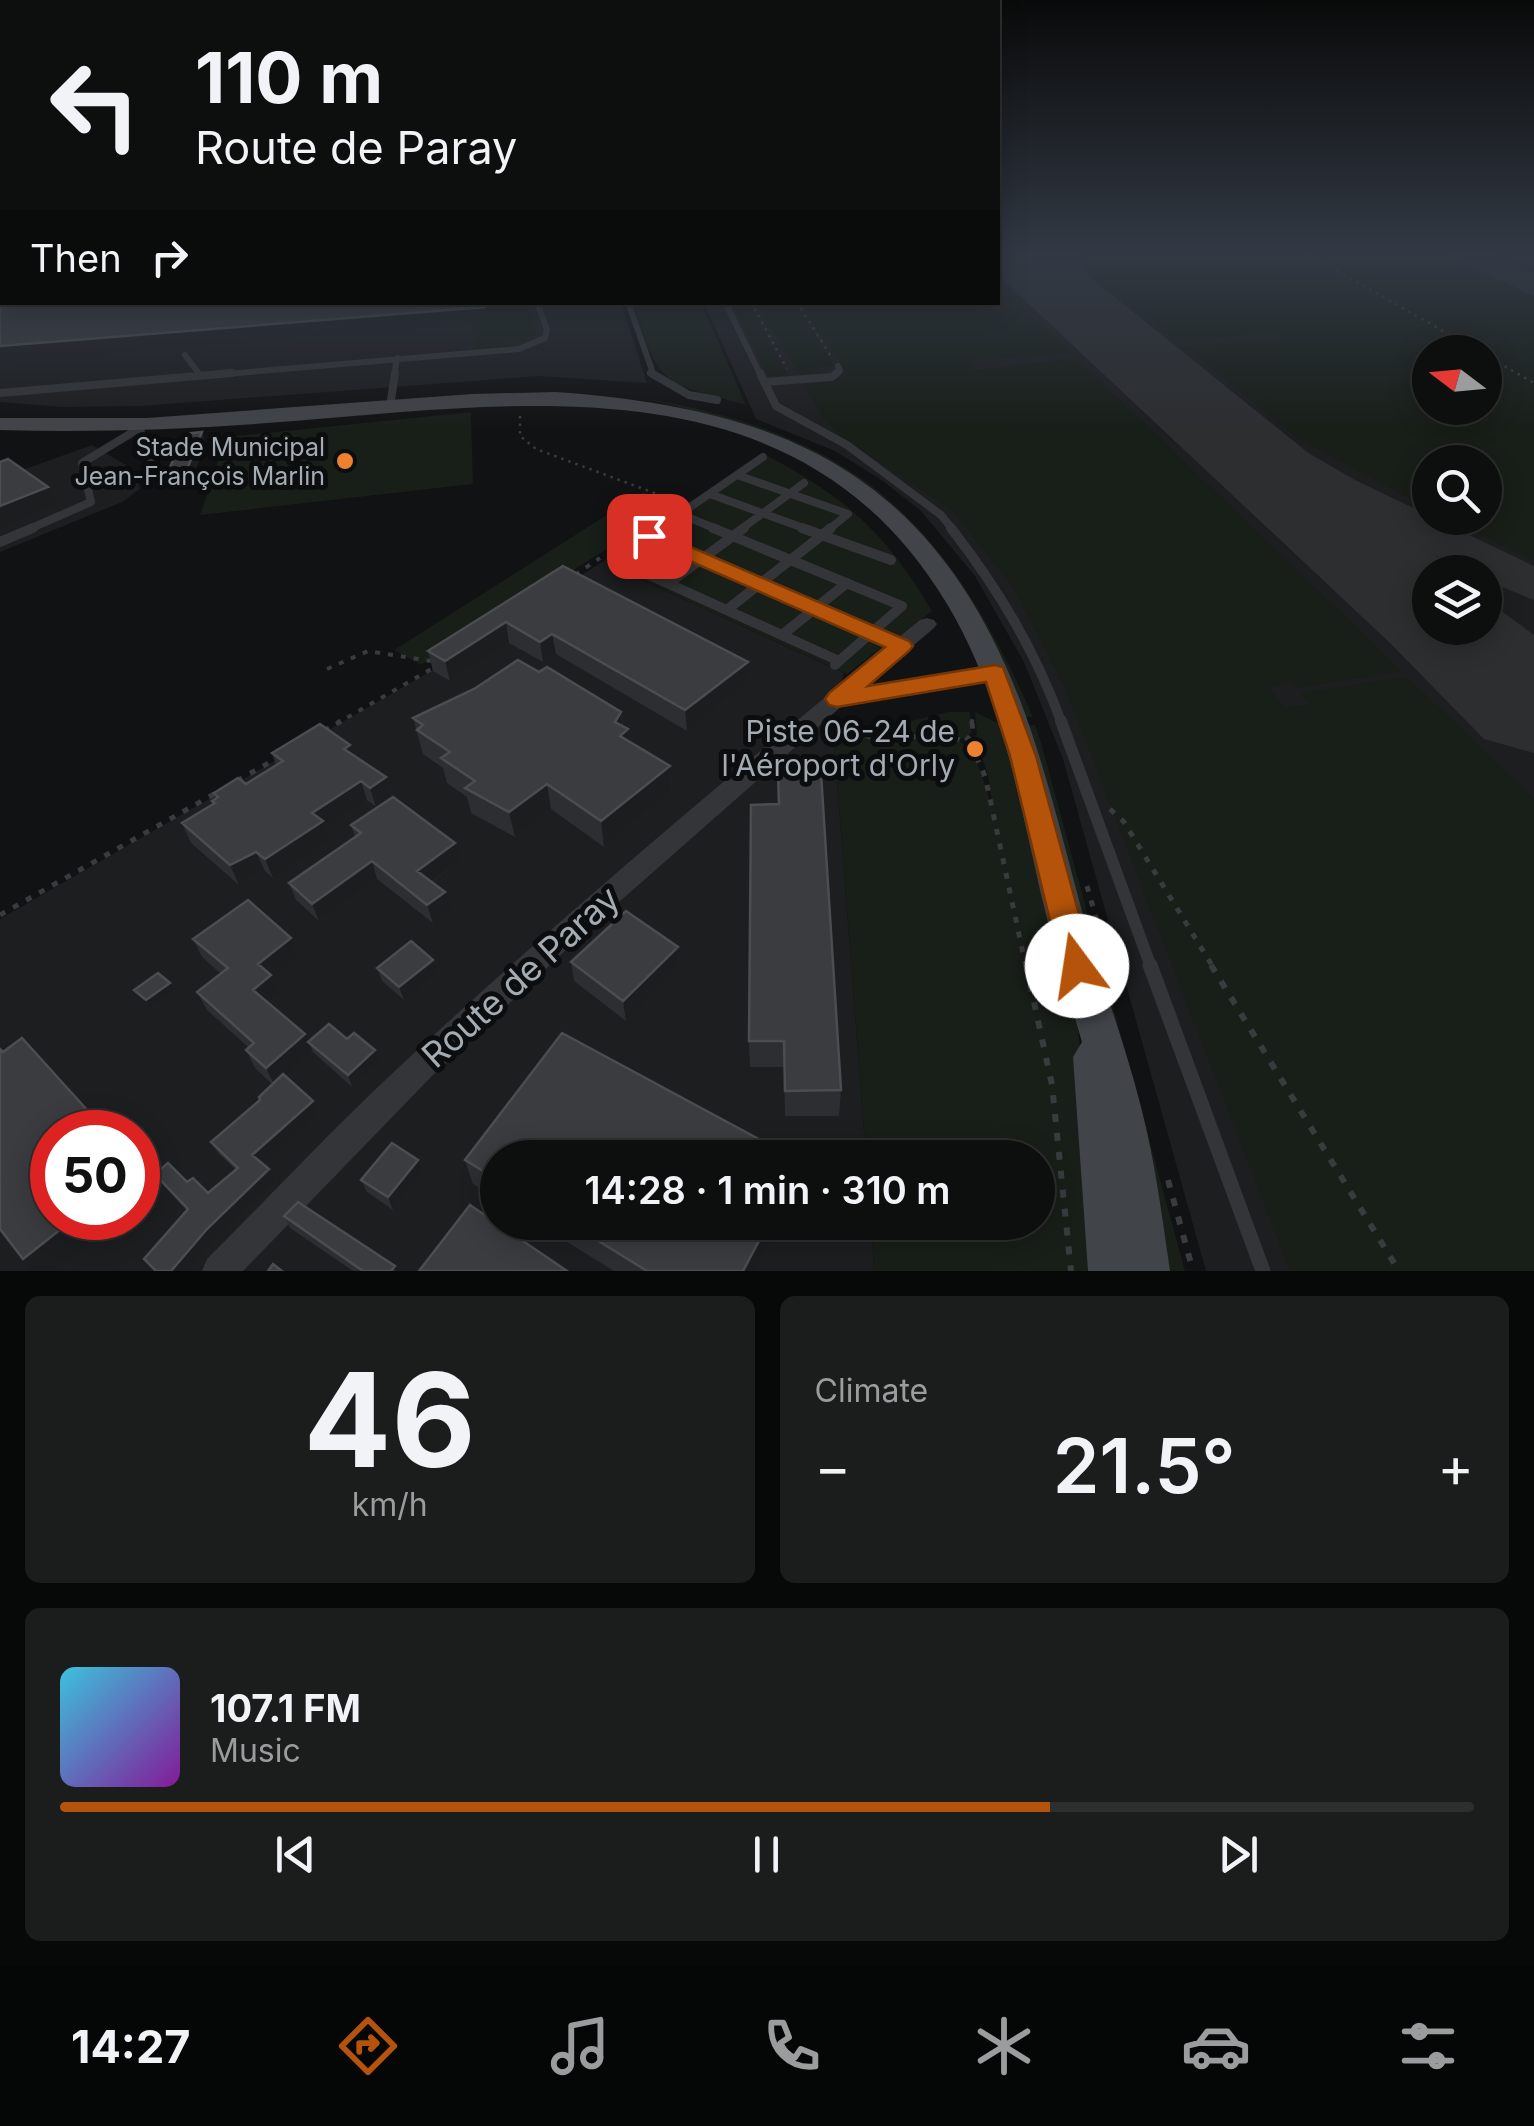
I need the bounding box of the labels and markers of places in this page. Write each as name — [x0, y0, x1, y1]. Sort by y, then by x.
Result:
place label: Stade Municipal Jean-François Marlin — [74, 432, 325, 491]
marker: Stade Municipal Jean-François Marlin — [334, 450, 356, 472]
pin — [607, 494, 692, 579]
place label: Piste 06-24 de l'Aéroport d'Orly — [721, 713, 955, 783]
marker: Piste 06-24 de l'Aéroport d'Orly — [964, 738, 986, 760]

